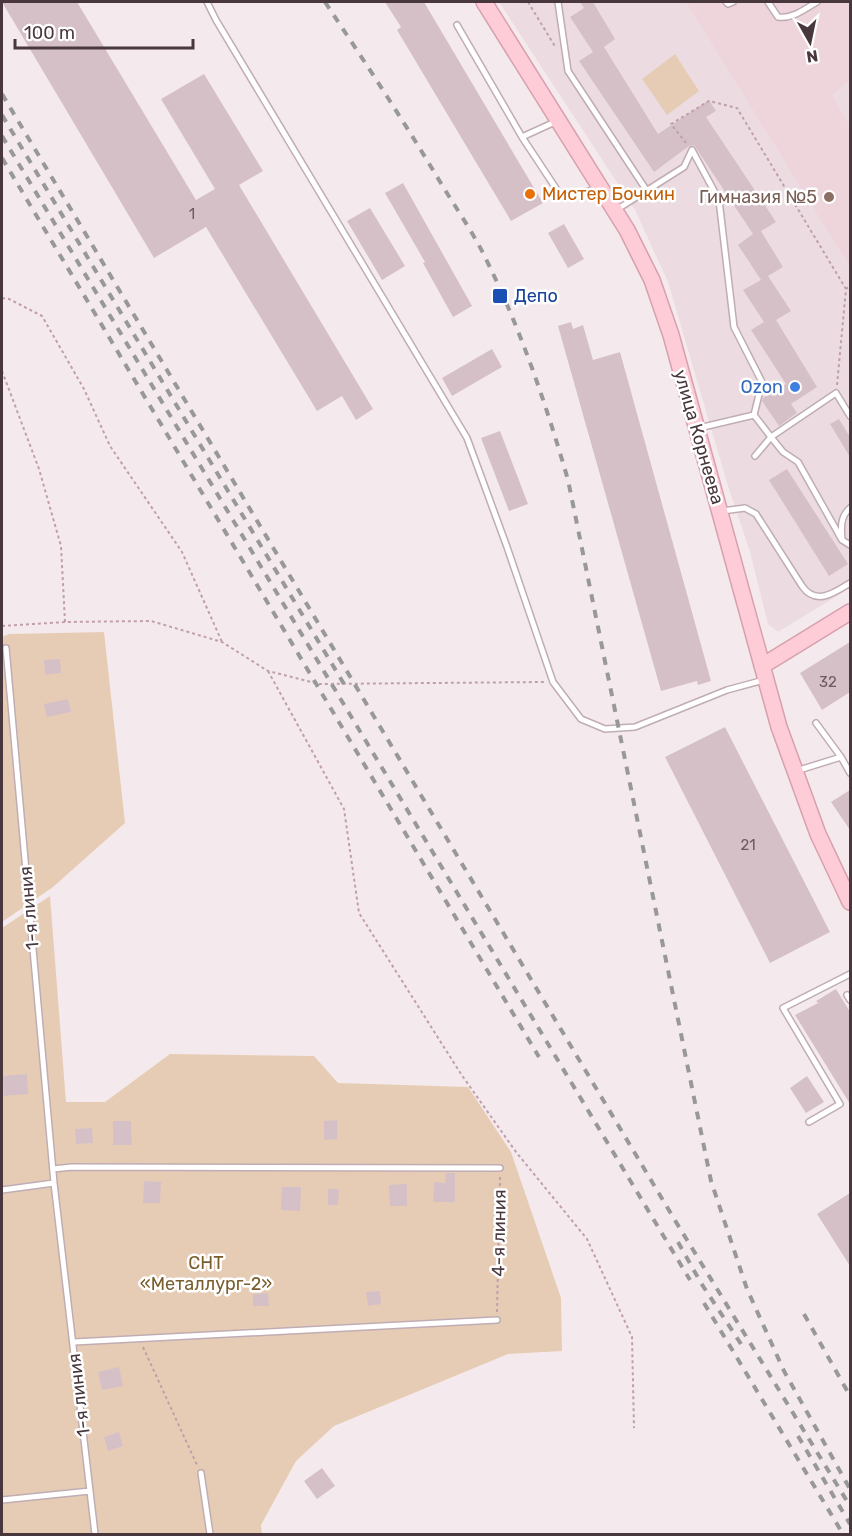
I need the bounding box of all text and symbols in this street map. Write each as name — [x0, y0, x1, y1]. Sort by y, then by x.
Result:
scale bar — [15, 12, 194, 50]
north arrow — [780, 12, 840, 72]
text: 100 m — [24, 22, 75, 44]
text: N — [805, 46, 819, 67]
place label: Мистер Бочкин — [542, 183, 675, 205]
place label: Гимназия №5 — [699, 186, 817, 208]
marker: Мистер Бочкин — [523, 187, 537, 201]
marker: Гимназия №5 — [822, 190, 836, 204]
house number: 1 — [189, 205, 195, 223]
place label: Депо — [514, 285, 558, 307]
marker: Депо — [491, 287, 509, 305]
street label: улица Корнеева — [669, 367, 729, 507]
place label: Ozon — [741, 376, 783, 398]
marker: Ozon — [788, 380, 802, 394]
house number: 32 — [819, 673, 837, 691]
house number: 21 — [740, 836, 756, 854]
street label: 1-я линия — [14, 865, 44, 951]
street label: 4-я линия — [487, 1189, 511, 1277]
park label: СНТ «Металлург-2» — [140, 1252, 272, 1295]
street label: 1-я линия — [63, 1352, 95, 1438]

